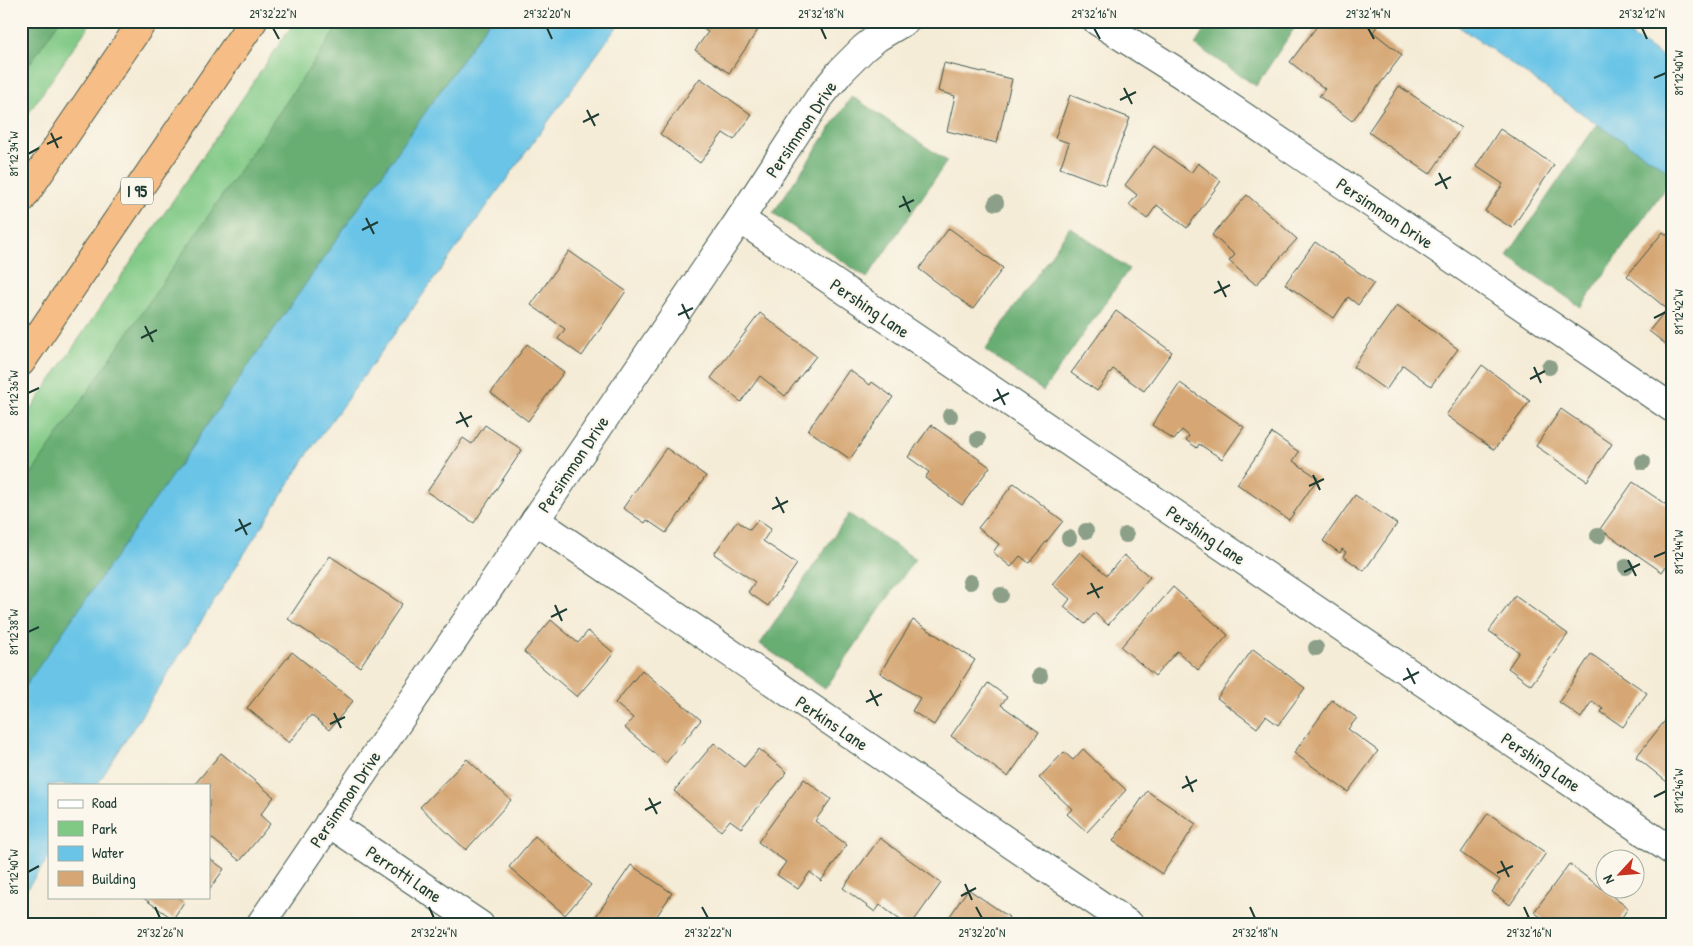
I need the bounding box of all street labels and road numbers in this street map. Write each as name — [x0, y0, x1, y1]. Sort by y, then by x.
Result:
street label: Persimmon Drive — [759, 76, 843, 182]
street label: Persimmon Drive — [1332, 171, 1438, 255]
road number: I 95 — [121, 178, 153, 205]
street label: Pershing Lane — [825, 272, 915, 344]
street label: Persimmon Drive — [531, 411, 615, 517]
street label: Pershing Lane — [1161, 499, 1251, 571]
street label: Perkins Lane — [791, 690, 873, 756]
street label: Pershing Lane — [1496, 726, 1586, 798]
street label: Persimmon Drive — [303, 746, 387, 852]
street label: Perrotti Lane — [361, 839, 447, 909]

